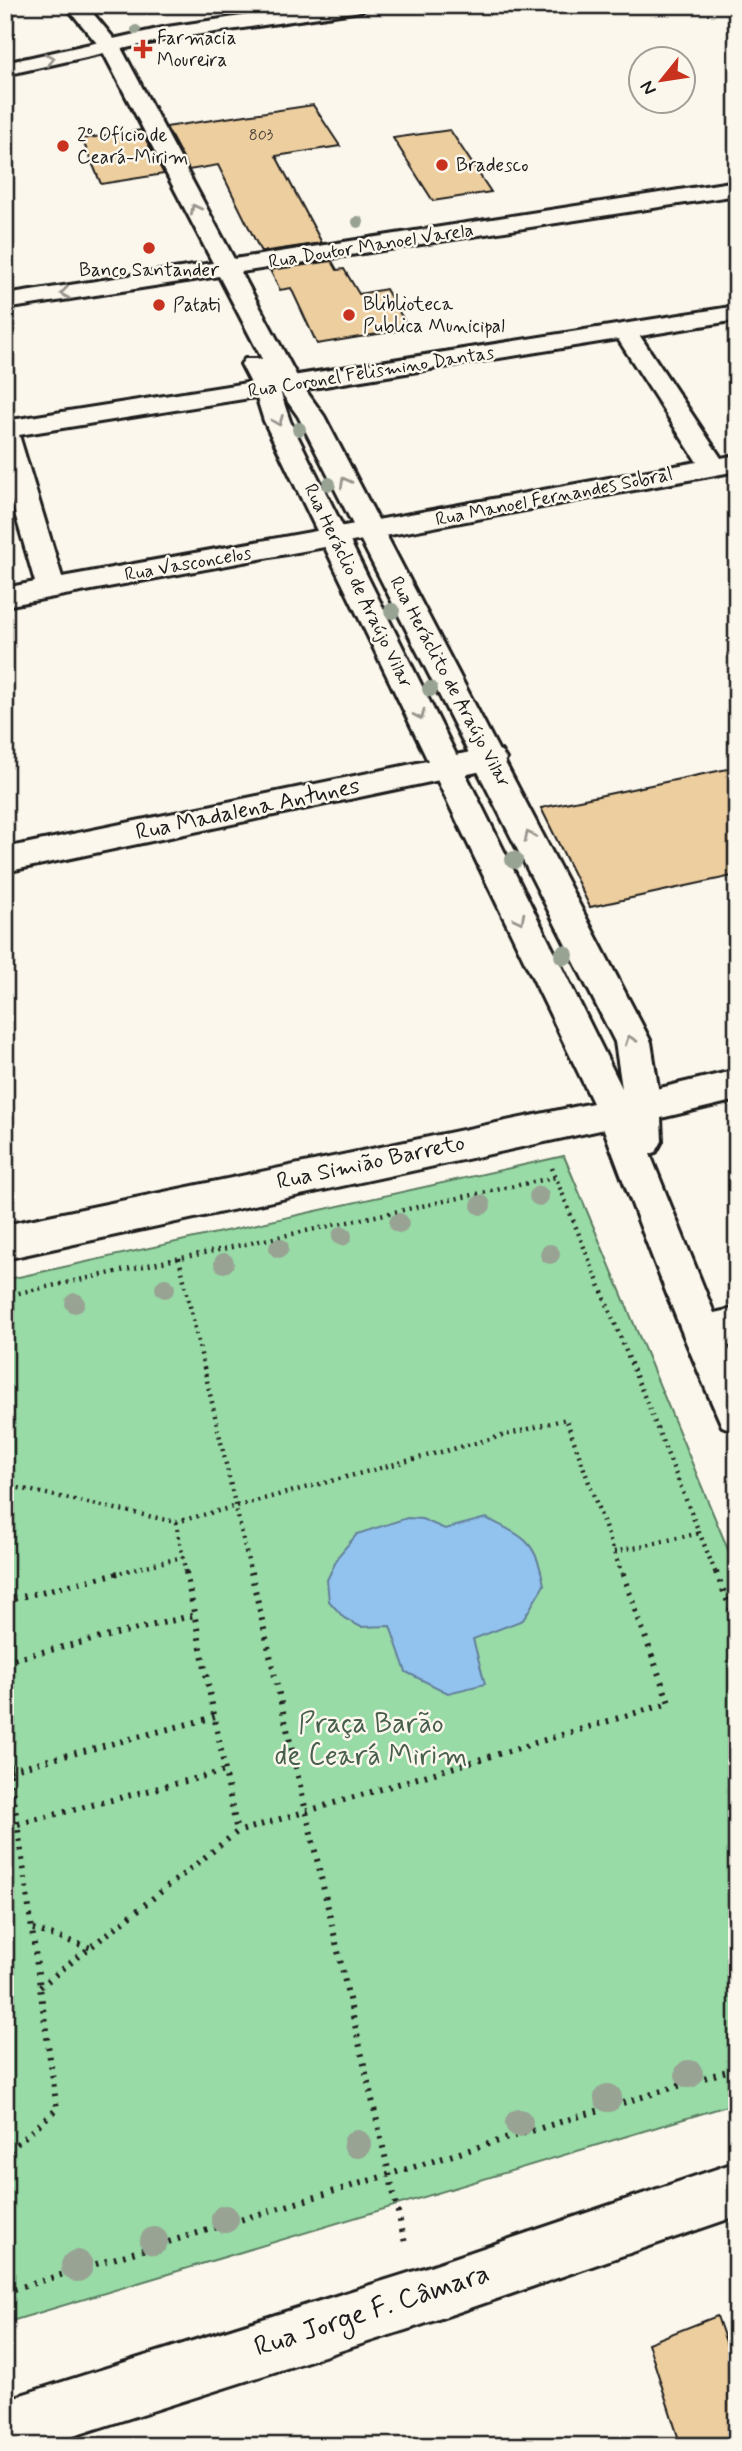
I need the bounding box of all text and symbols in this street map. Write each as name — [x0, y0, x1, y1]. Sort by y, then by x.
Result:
place label: Farmacia Moureira — [157, 26, 236, 73]
marker: Farmacia Moureira — [135, 41, 151, 57]
north arrow — [626, 46, 696, 116]
one-way arrow — [44, 53, 56, 67]
text: N — [635, 76, 663, 99]
place label: 2º Ofício de Ceará-Mirim — [77, 123, 188, 170]
house number: 803 — [249, 125, 274, 146]
marker: 2º Ofício de Ceará-Mirim — [55, 138, 71, 154]
place label: Bradesco — [456, 153, 529, 178]
marker: Bradesco — [434, 157, 450, 173]
one-way arrow — [190, 204, 204, 216]
street label: Rua Doutor Manoel Varela — [267, 217, 475, 275]
marker: Banco Santander — [141, 240, 157, 256]
place label: Banco Santander — [79, 258, 219, 283]
one-way arrow — [59, 285, 71, 300]
place label: Bliblioteca Publica Municipal — [363, 292, 505, 339]
place label: Patati — [173, 293, 220, 318]
marker: Patati — [151, 297, 167, 313]
marker: Bliblioteca Publica Municipal — [341, 307, 357, 323]
street label: Rua Coronel Felismino Dantas — [246, 340, 496, 404]
one-way arrow — [270, 415, 284, 427]
street label: Rua Manoel Fernandes Sobral — [433, 462, 675, 532]
one-way arrow — [340, 477, 353, 489]
street label: Rua Heráclio de Araújo Vilar — [298, 480, 418, 692]
street label: Rua Vasconcelos — [123, 540, 254, 587]
street label: Rua Heráclito de Araújo Vilar — [384, 572, 516, 792]
one-way arrow — [411, 708, 425, 720]
street label: Rua Madalena Antunes — [133, 772, 363, 848]
one-way arrow — [524, 831, 538, 843]
one-way arrow — [512, 912, 526, 924]
one-way arrow — [625, 1034, 639, 1046]
street label: Rua Simião Barreto — [274, 1128, 468, 1198]
park label: Praça Barão de Ceará Mirim — [274, 1706, 468, 1775]
street label: Rua Jorge F. Câmara — [250, 2256, 495, 2368]

